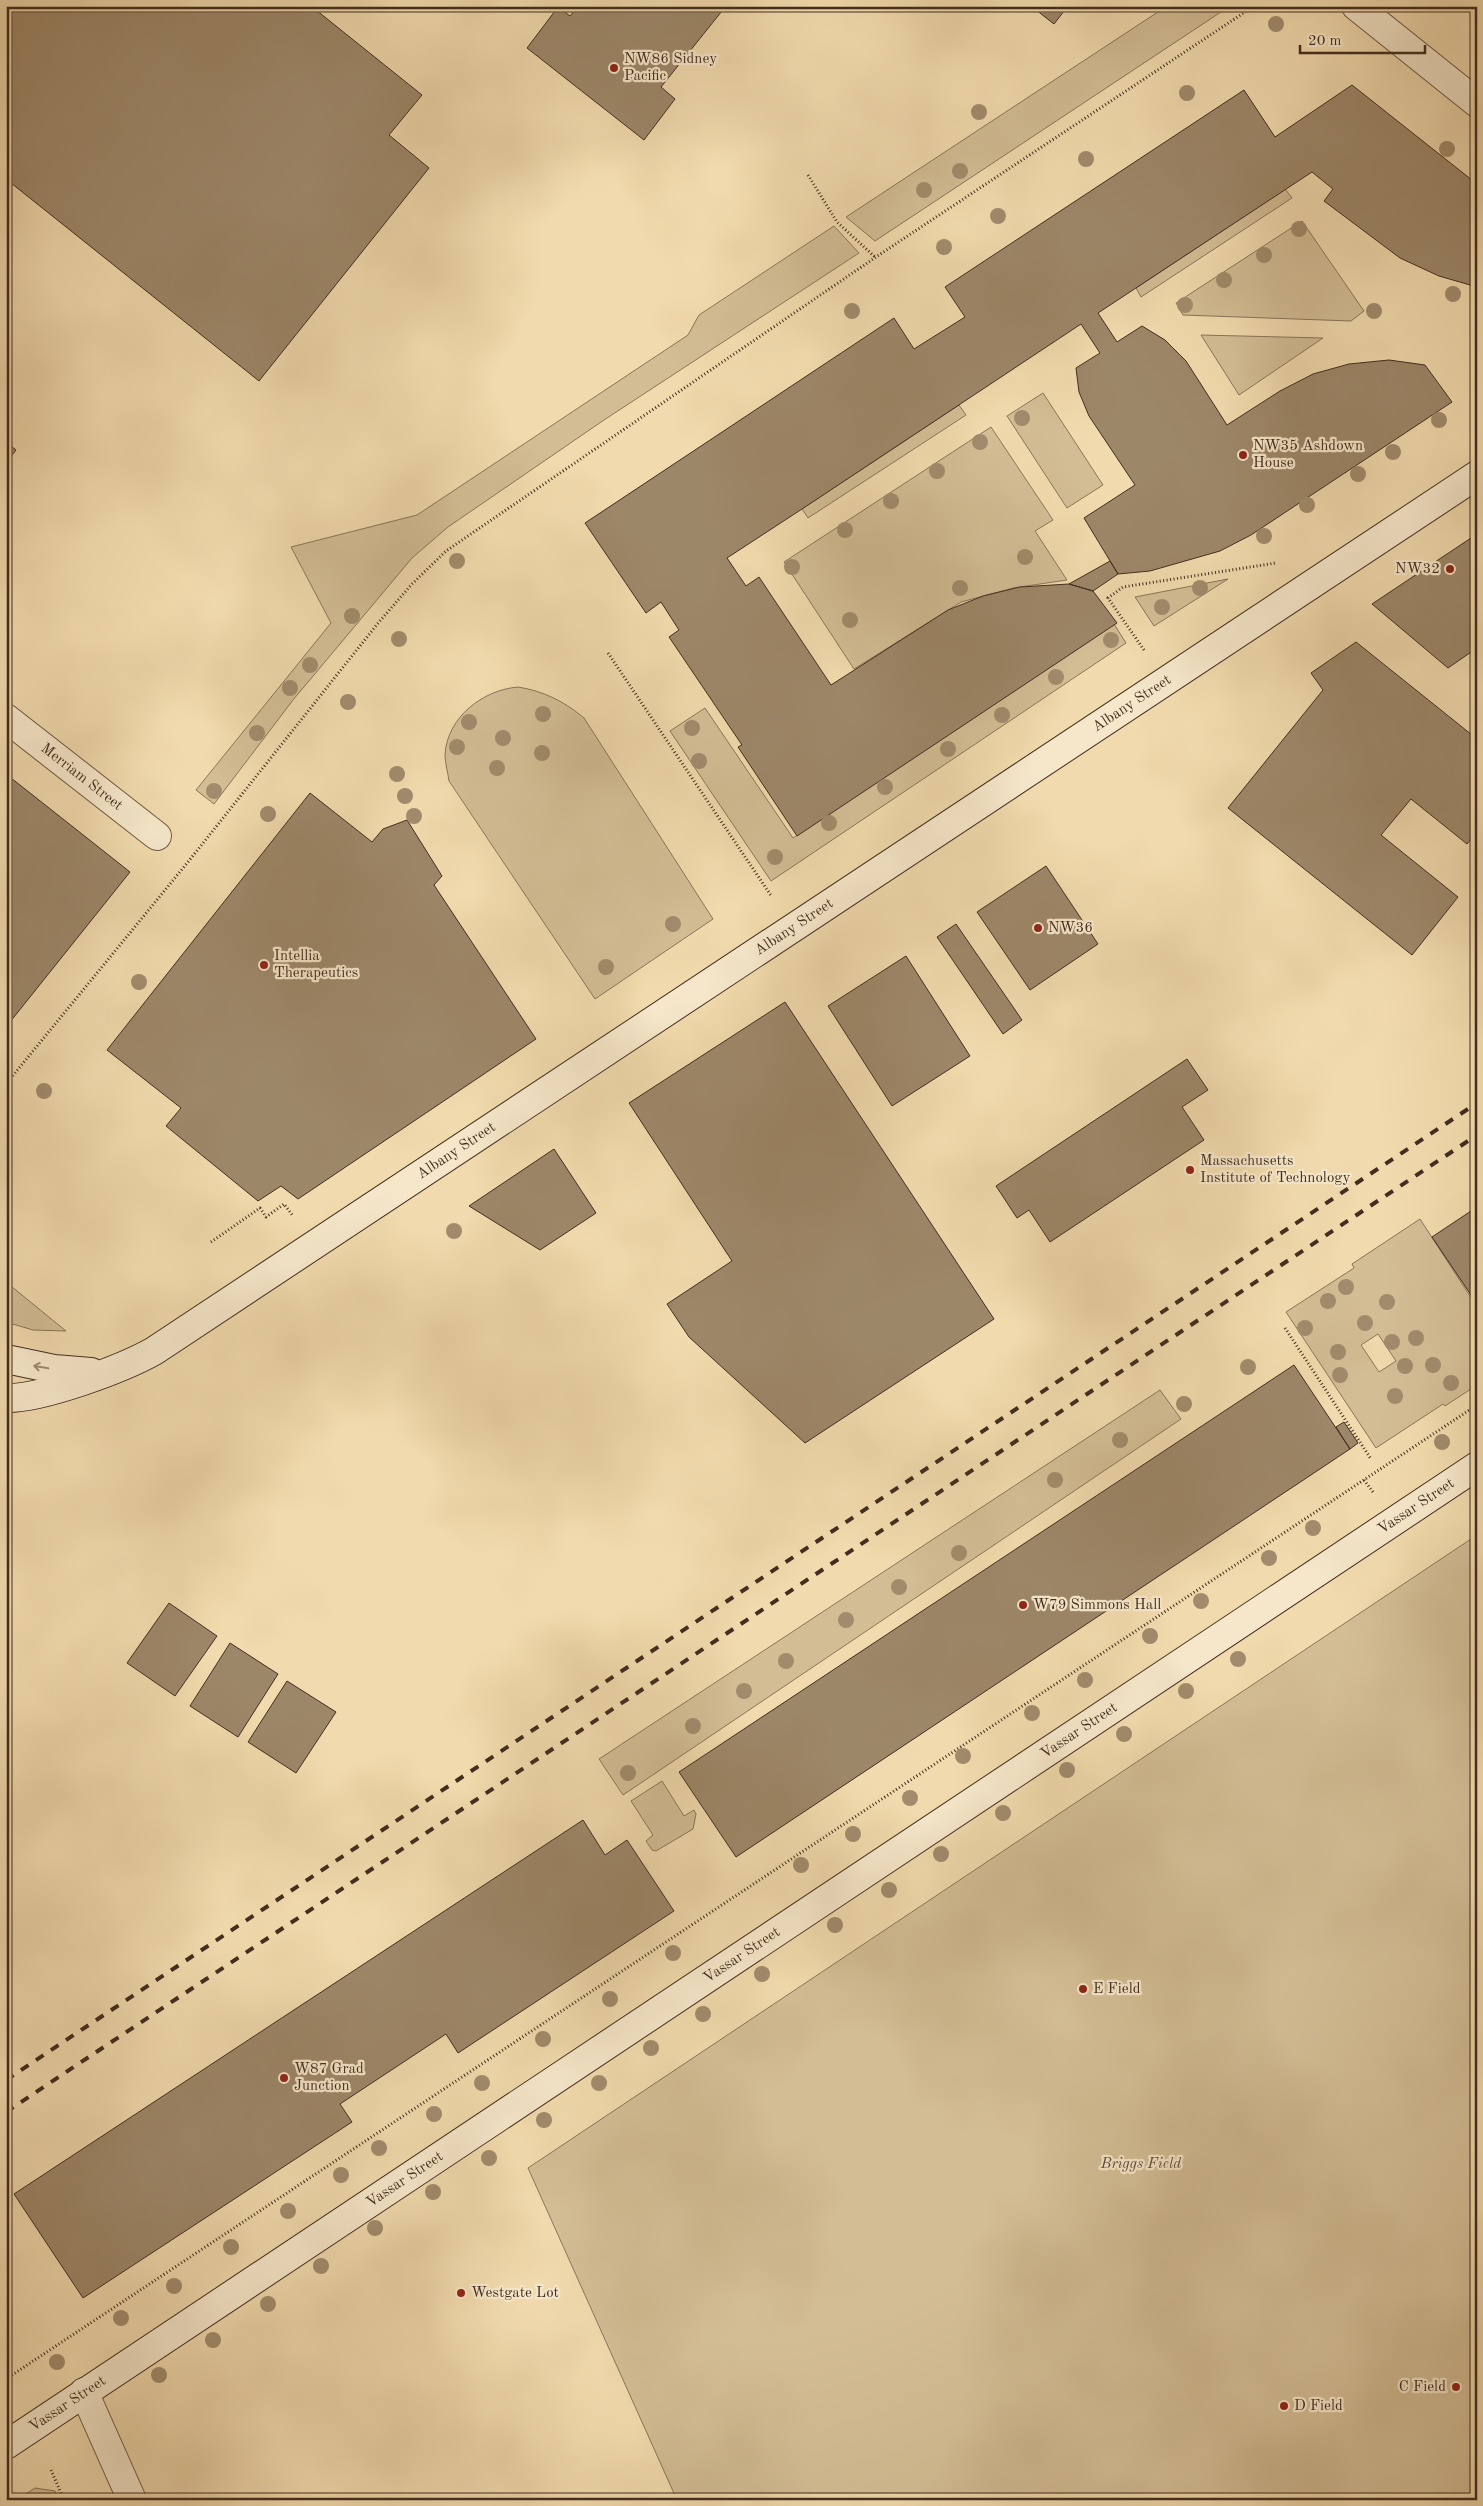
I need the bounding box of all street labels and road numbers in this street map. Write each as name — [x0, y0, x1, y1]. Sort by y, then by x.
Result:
street label: Albany Street — [1090, 672, 1174, 735]
street label: Merriam Street — [38, 741, 125, 814]
street label: Albany Street — [752, 896, 836, 958]
street label: Albany Street — [414, 1119, 498, 1182]
street label: Vassar Street — [1375, 1476, 1457, 1537]
street label: Vassar Street — [1038, 1700, 1120, 1762]
street label: Vassar Street — [701, 1924, 783, 1986]
street label: Vassar Street — [364, 2149, 446, 2210]
street label: Vassar Street — [27, 2373, 109, 2435]

